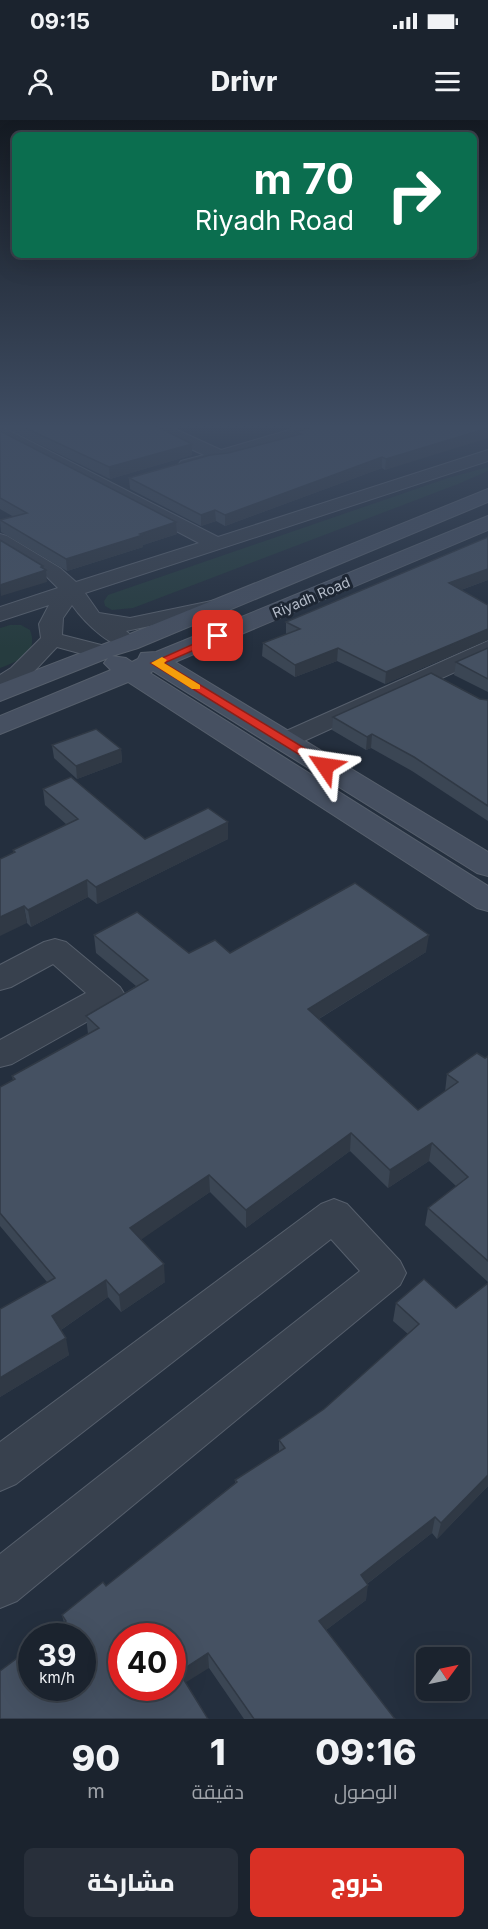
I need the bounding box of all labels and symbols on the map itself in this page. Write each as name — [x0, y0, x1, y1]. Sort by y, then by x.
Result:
street label: Riyadh Road — [270, 573, 352, 621]
pin — [192, 610, 243, 661]
position arrow — [293, 734, 357, 798]
speed limit sign: 40 — [108, 1623, 186, 1701]
north arrow — [416, 1647, 470, 1701]

